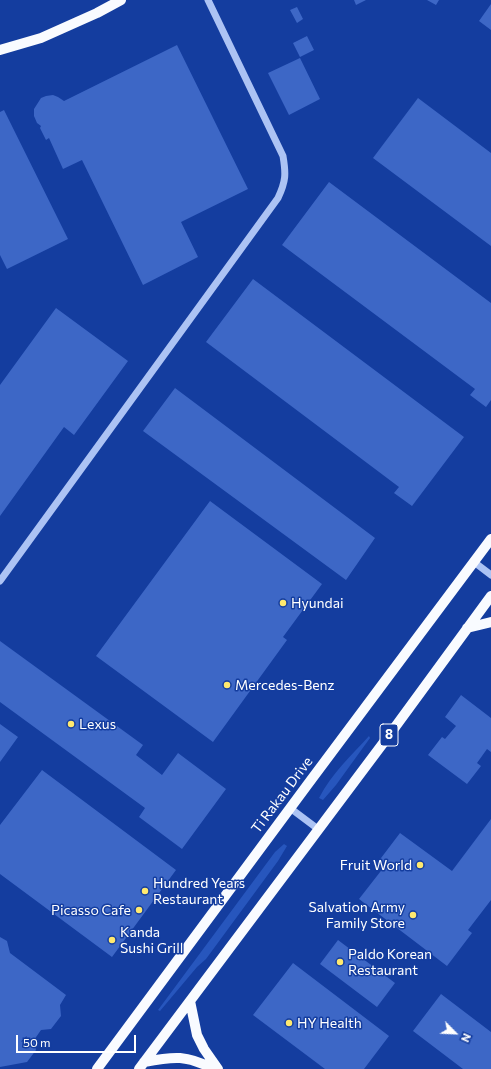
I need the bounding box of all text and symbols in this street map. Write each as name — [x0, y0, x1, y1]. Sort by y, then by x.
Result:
place label: Hyundai — [291, 595, 344, 611]
marker: Hyundai — [278, 598, 288, 608]
place label: Mercedes-Benz — [235, 677, 335, 693]
marker: Mercedes-Benz — [222, 680, 232, 690]
place label: Lexus — [79, 716, 116, 732]
marker: Lexus — [66, 719, 76, 729]
road number: 8 — [380, 724, 398, 746]
street label: Ti Rakau Drive — [248, 754, 316, 836]
place label: Fruit World — [340, 857, 412, 873]
marker: Fruit World — [415, 860, 425, 870]
place label: Hundred Years Restaurant — [153, 875, 245, 908]
marker: Hundred Years Restaurant — [140, 886, 150, 896]
place label: Salvation Army Family Store — [309, 899, 405, 932]
place label: Picasso Cafe — [51, 902, 131, 918]
marker: Picasso Cafe — [134, 905, 144, 915]
marker: Salvation Army Family Store — [408, 910, 418, 920]
place label: Kanda Sushi Grill — [120, 924, 183, 956]
marker: Kanda Sushi Grill — [107, 935, 117, 945]
place label: Paldo Korean Restaurant — [348, 946, 432, 978]
marker: Paldo Korean Restaurant — [335, 957, 345, 967]
north arrow — [435, 1013, 475, 1053]
place label: HY Health — [297, 1015, 362, 1031]
marker: HY Health — [284, 1018, 294, 1028]
scale bar — [18, 1027, 138, 1053]
text: N — [459, 1032, 474, 1044]
text: 50 m — [23, 1035, 51, 1049]

